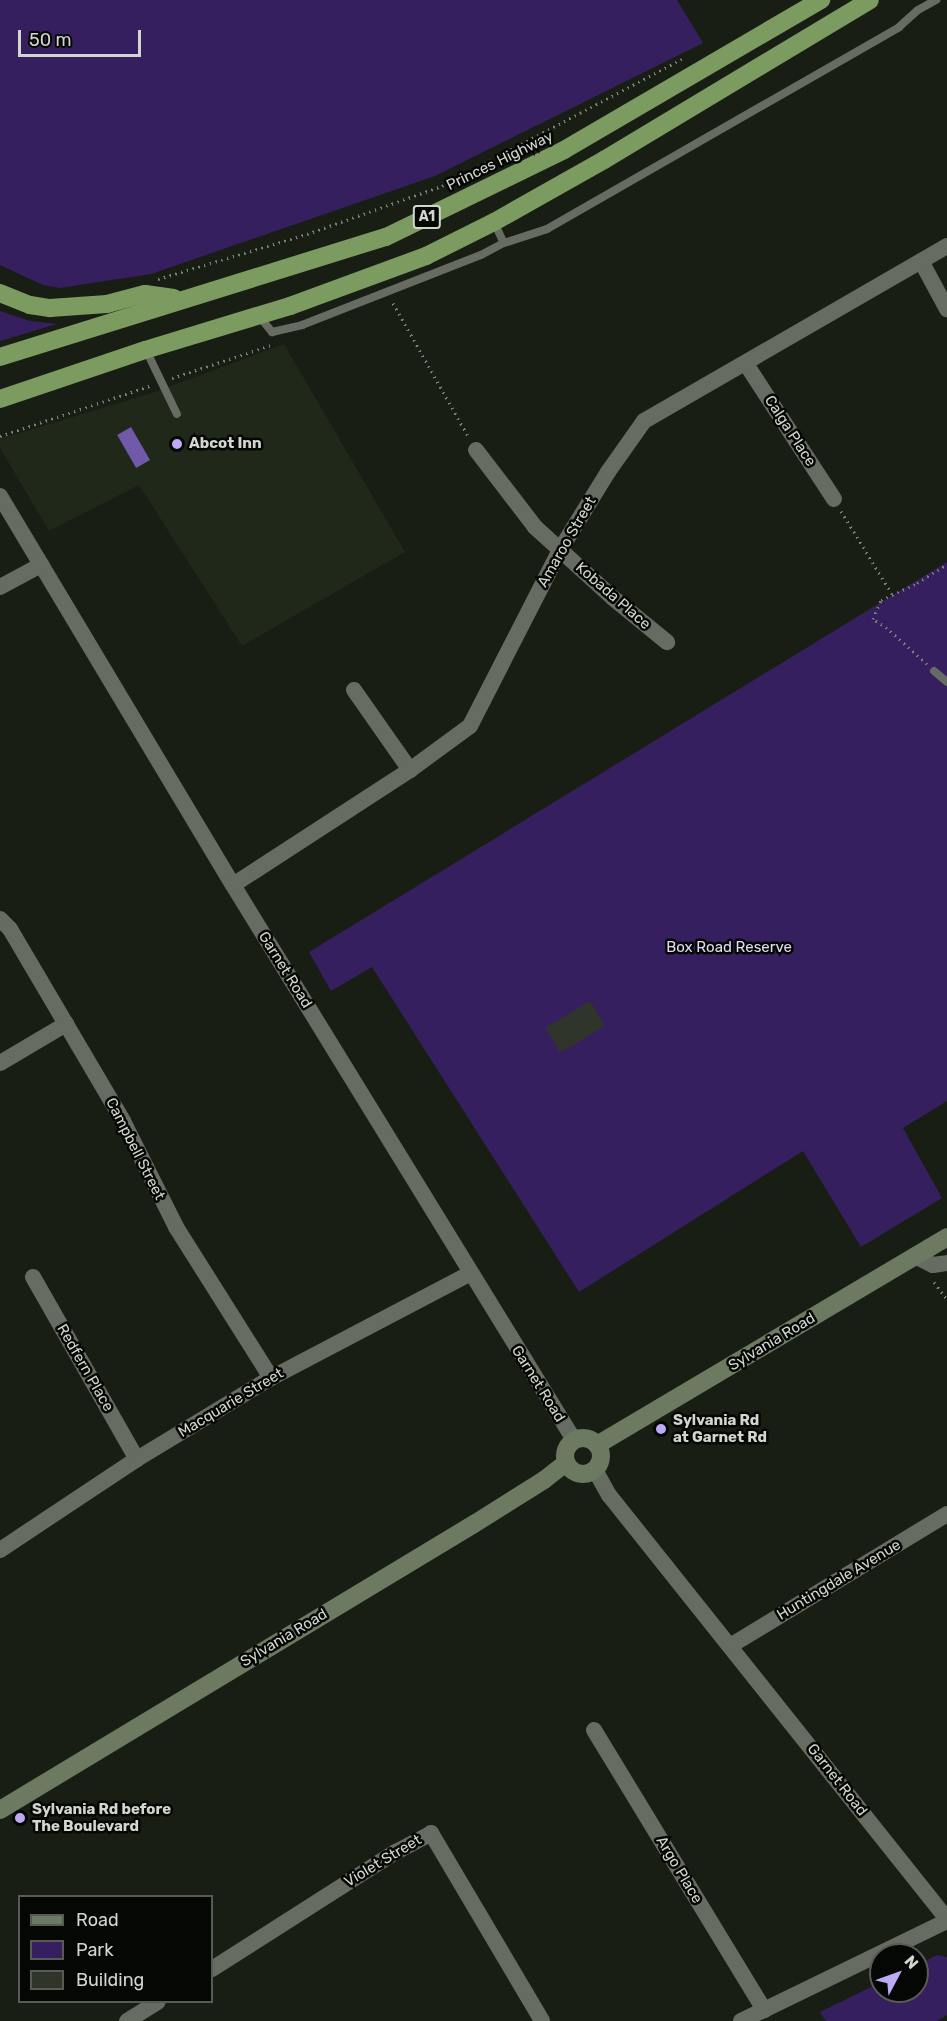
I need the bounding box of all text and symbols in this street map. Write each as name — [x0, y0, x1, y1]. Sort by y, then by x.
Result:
scale bar — [21, 18, 144, 56]
text: 50 m — [29, 29, 72, 51]
street label: Princes Highway — [444, 127, 556, 195]
road number: A1 — [412, 206, 442, 228]
street label: Calga Place — [760, 392, 820, 470]
place label: Abcot Inn — [189, 435, 262, 453]
marker: Abcot Inn — [170, 437, 184, 451]
street label: Amaroo Street — [534, 494, 600, 590]
street label: Kobada Place — [572, 559, 654, 633]
street label: Garnet Road — [254, 928, 316, 1012]
park label: Box Road Reserve — [666, 939, 792, 957]
street label: Campbell Street — [102, 1095, 168, 1203]
street label: Sylvania Road — [725, 1309, 819, 1375]
street label: Redfern Place — [53, 1321, 117, 1415]
street label: Garnet Road — [507, 1342, 569, 1426]
street label: Macquarie Street — [175, 1365, 287, 1441]
place label: Sylvania Rd at Garnet Rd — [673, 1411, 767, 1446]
marker: Sylvania Rd at Garnet Rd — [654, 1422, 668, 1436]
street label: Huntingdale Avenue — [774, 1536, 904, 1624]
street label: Sylvania Road — [237, 1605, 331, 1671]
street label: Garnet Road — [803, 1740, 871, 1820]
place label: Sylvania Rd before The Boulevard — [32, 1800, 171, 1835]
marker: Sylvania Rd before The Boulevard — [13, 1811, 27, 1825]
street label: Violet Street — [341, 1831, 425, 1891]
street label: Argo Place — [652, 1833, 706, 1907]
legend — [18, 1895, 213, 2003]
text: Road — [76, 1909, 119, 1931]
text: Park — [76, 1939, 113, 1961]
north arrow — [869, 1943, 929, 2003]
text: N — [901, 1952, 922, 1973]
text: Building — [76, 1969, 144, 1991]

